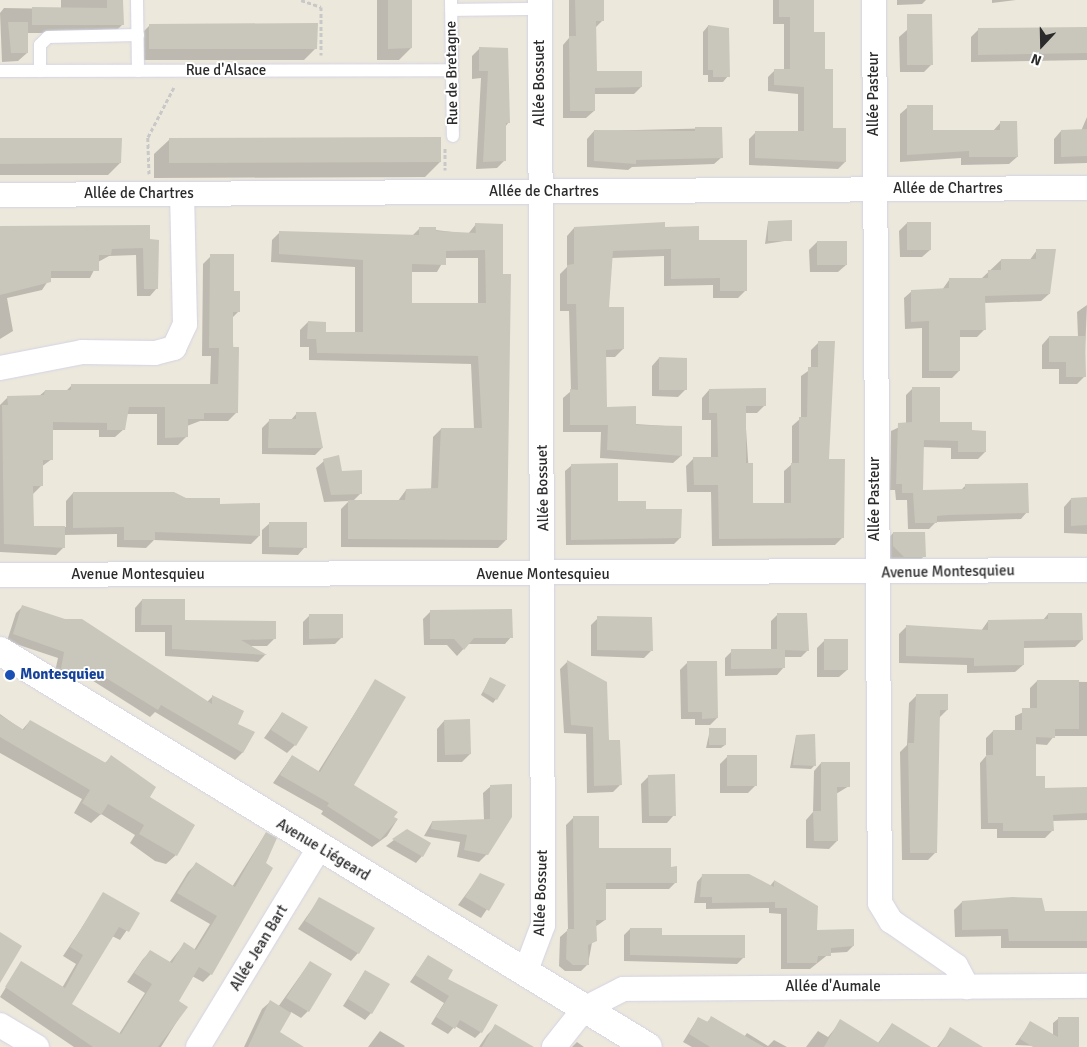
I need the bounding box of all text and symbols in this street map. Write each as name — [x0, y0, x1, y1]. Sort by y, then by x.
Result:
north arrow — [1017, 20, 1067, 70]
street label: Rue de Bretagne — [442, 21, 462, 125]
street label: Allée Bossuet — [531, 40, 549, 126]
text: N — [1029, 50, 1044, 69]
street label: Allée Pasteur — [865, 52, 883, 136]
street label: Rue d'Alsace — [186, 62, 266, 80]
street label: Allée de Chartres — [893, 180, 1003, 198]
street label: Allée de Chartres — [489, 183, 599, 201]
street label: Allée de Chartres — [84, 185, 194, 203]
street label: Allée Bossuet — [533, 444, 553, 532]
street label: Allée Pasteur — [866, 457, 884, 541]
street label: Avenue Montesquieu — [881, 562, 1015, 582]
street label: Avenue Montesquieu — [71, 566, 205, 584]
street label: Avenue Montesquieu — [476, 566, 610, 584]
place label: Montesquieu — [20, 666, 105, 684]
marker: Montesquieu — [4, 669, 16, 681]
street label: Avenue Liégeard — [273, 815, 373, 885]
street label: Allée Bossuet — [530, 849, 552, 937]
street label: Allée Jean Bart — [226, 902, 292, 994]
street label: Allée d'Aumale — [785, 978, 881, 996]

